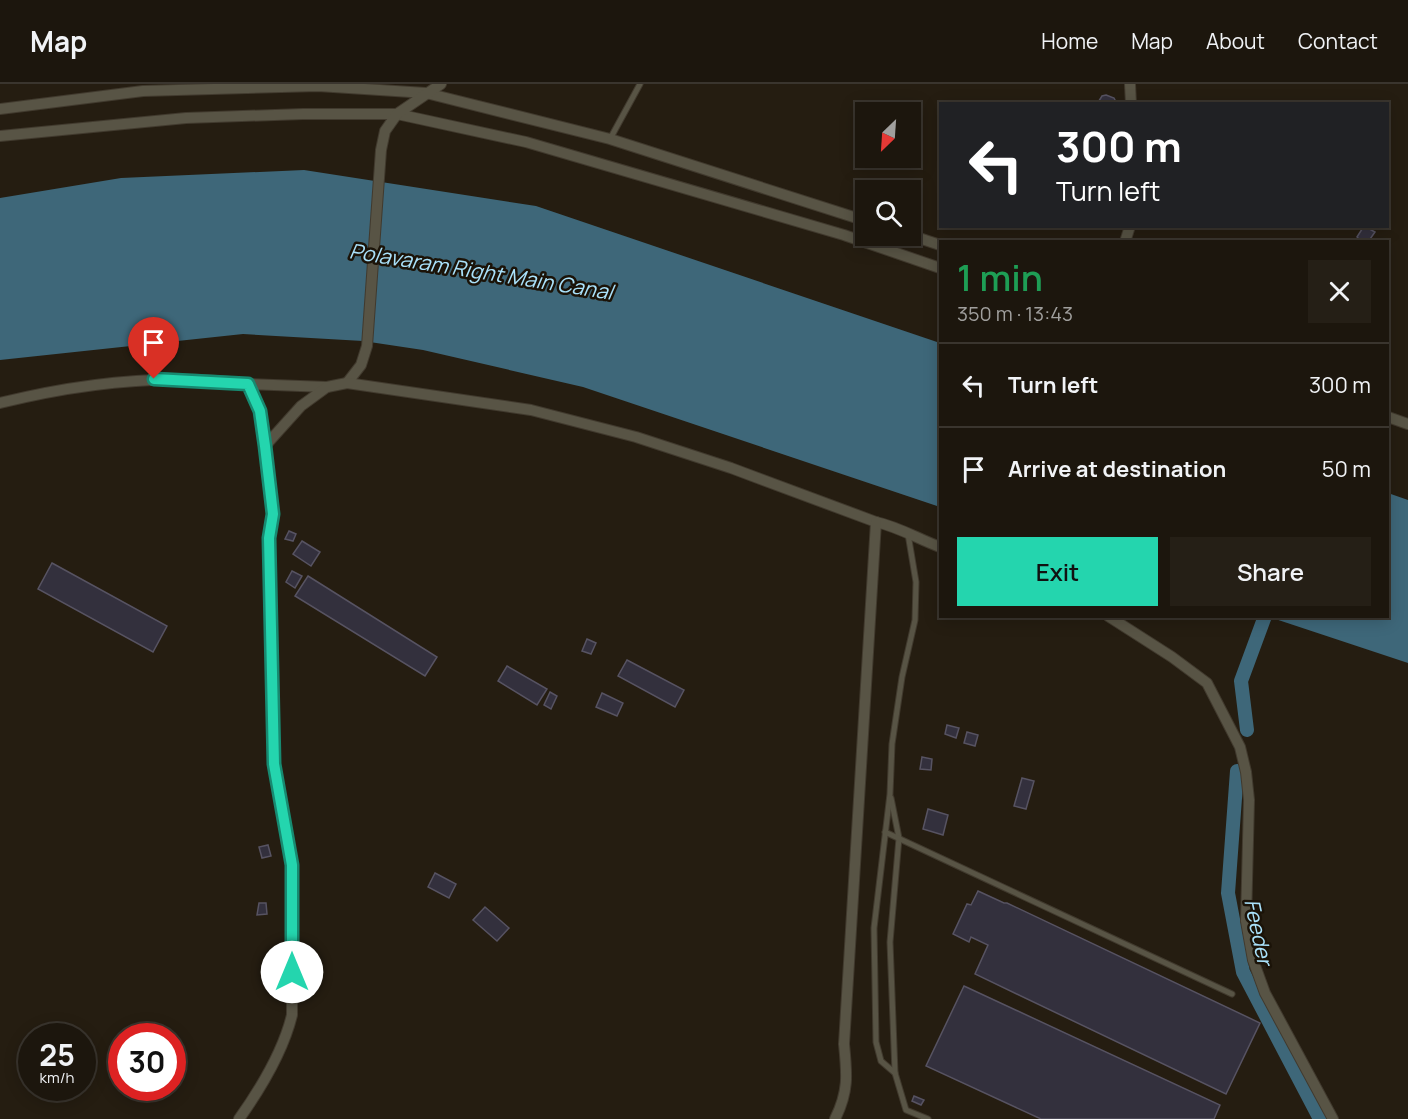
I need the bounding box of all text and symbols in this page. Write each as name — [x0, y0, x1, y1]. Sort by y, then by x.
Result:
text: Map — [30, 22, 87, 60]
text: Home — [1041, 27, 1098, 55]
text: Map — [1131, 27, 1173, 55]
text: About — [1206, 27, 1265, 55]
text: Contact — [1298, 27, 1378, 55]
north arrow — [855, 102, 921, 168]
map controls — [855, 102, 921, 246]
text: 300 m — [1056, 117, 1182, 175]
icon: left — [957, 126, 1035, 204]
text: Turn left — [1056, 172, 1160, 209]
button: search — [855, 180, 921, 246]
water label: Polavaram Right Main Canal — [348, 236, 618, 306]
text: 1 min — [957, 253, 1043, 302]
button: close — [1308, 260, 1371, 323]
text: 350 m · 13:43 — [957, 300, 1073, 327]
pin — [128, 317, 179, 379]
icon: arrive — [137, 326, 170, 359]
icon: left — [957, 369, 990, 402]
text: Turn left — [1008, 370, 1098, 400]
text: 300 m — [1309, 370, 1371, 400]
icon: arrive — [957, 453, 990, 486]
text: Arrive at destination — [1008, 454, 1226, 484]
text: 50 m — [1322, 454, 1371, 484]
button: Exit — [957, 537, 1158, 606]
button: Share — [1170, 537, 1371, 606]
water label: Feeder — [1238, 896, 1280, 970]
position arrow — [260, 940, 324, 1004]
speed limit sign: 30 — [108, 1023, 186, 1101]
text: 25 — [39, 1034, 75, 1075]
text: km/h — [40, 1067, 74, 1088]

